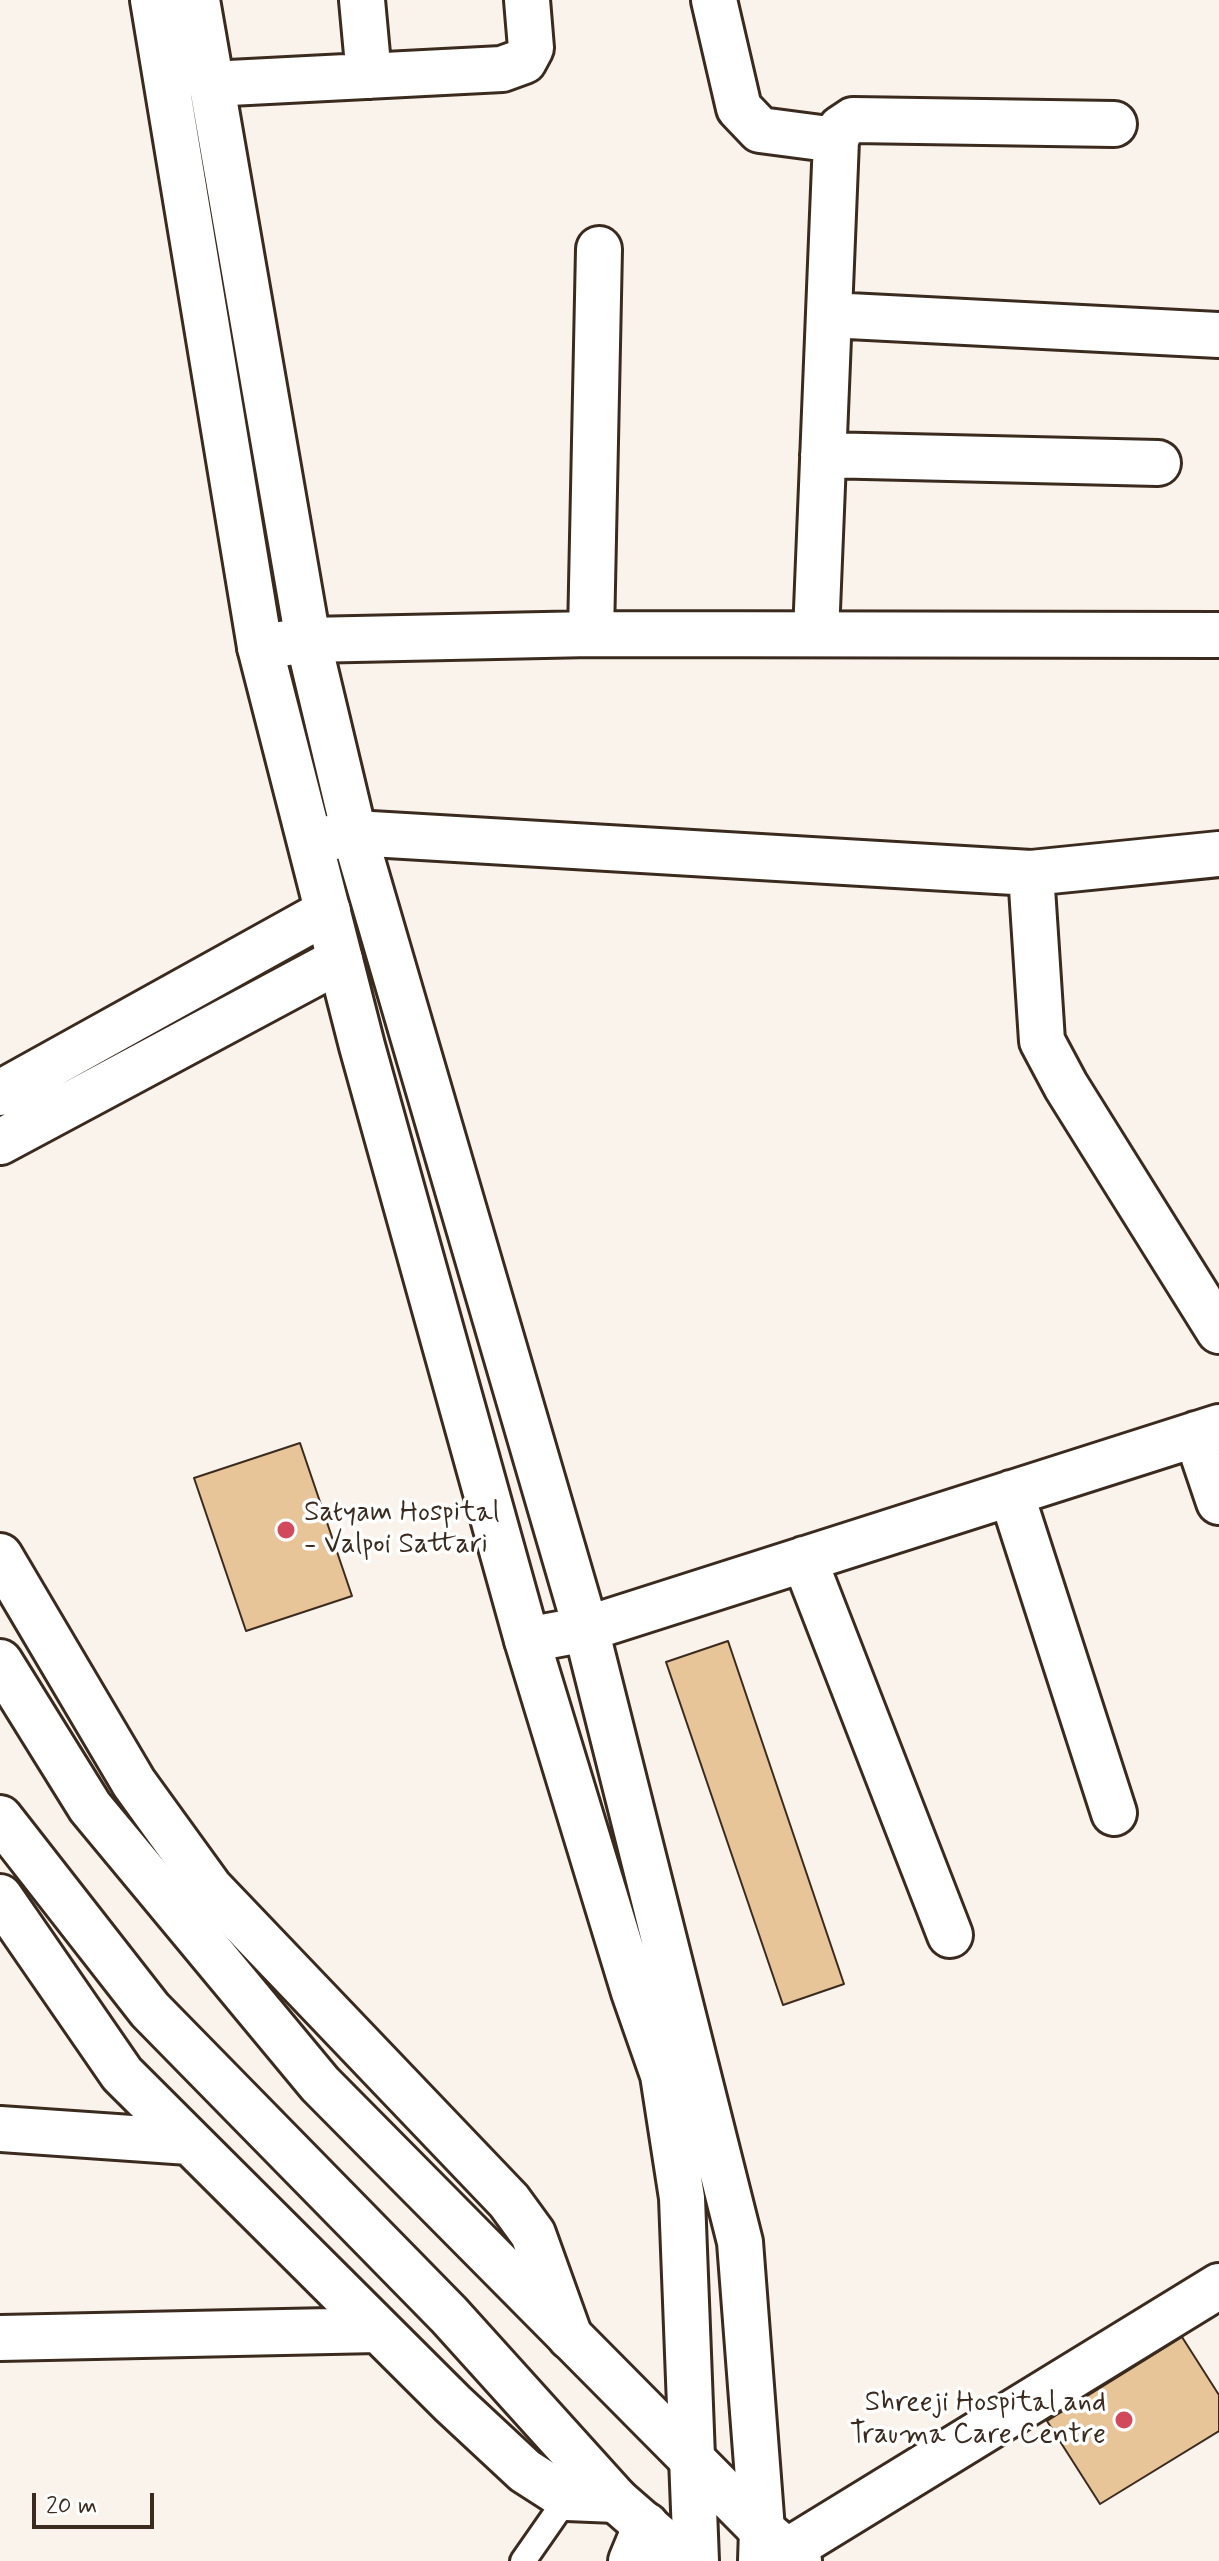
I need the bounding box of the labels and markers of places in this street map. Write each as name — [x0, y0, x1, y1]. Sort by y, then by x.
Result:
place label: Satyam Hospital - Valpoi Sattari — [304, 1497, 500, 1563]
marker: Satyam Hospital - Valpoi Sattari — [275, 1519, 297, 1541]
place label: Shreeji Hospital and Trauma Care Centre — [850, 2387, 1106, 2453]
marker: Shreeji Hospital and Trauma Care Centre — [1113, 2409, 1135, 2431]

